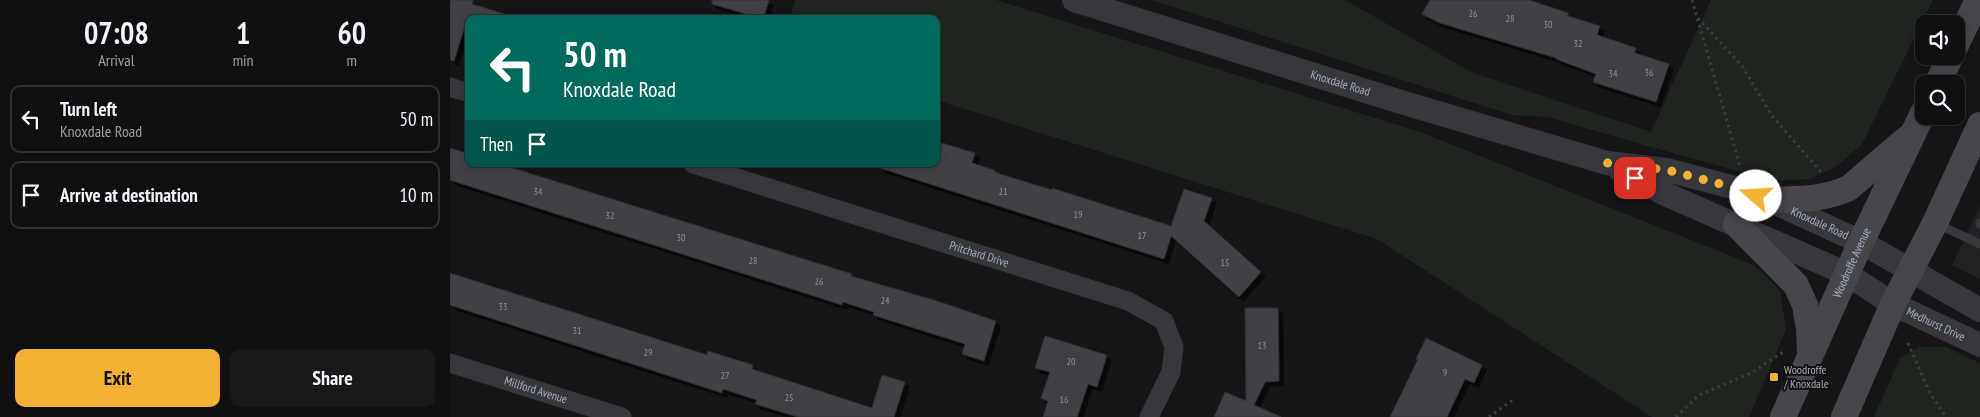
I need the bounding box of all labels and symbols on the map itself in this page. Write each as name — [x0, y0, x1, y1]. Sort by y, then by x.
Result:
house number: 26 — [1469, 7, 1478, 20]
house number: 28 — [1506, 12, 1515, 25]
house number: 30 — [1544, 18, 1553, 31]
house number: 32 — [1574, 37, 1583, 50]
street label: Knoxdale Road — [1309, 66, 1372, 99]
house number: 36 — [1645, 66, 1654, 79]
house number: 34 — [1609, 67, 1618, 80]
pin — [1614, 157, 1656, 199]
position arrow — [1729, 169, 1781, 221]
house number: 34 — [534, 185, 543, 198]
house number: 21 — [999, 185, 1008, 198]
street label: Knoxdale Road — [1789, 203, 1851, 242]
house number: 19 — [1074, 208, 1083, 221]
house number: 32 — [606, 209, 615, 222]
street label: Woodroffe Avenue — [1829, 225, 1874, 300]
house number: 17 — [1138, 229, 1147, 242]
house number: 30 — [677, 231, 686, 244]
street label: Pritchard Drive — [948, 237, 1011, 270]
house number: 28 — [749, 254, 758, 267]
house number: 15 — [1221, 256, 1230, 269]
house number: 26 — [815, 275, 824, 288]
house number: 24 — [881, 294, 890, 307]
house number: 33 — [499, 300, 508, 313]
street label: Medhurst Drive — [1904, 303, 1968, 344]
house number: 31 — [573, 324, 582, 337]
house number: 13 — [1258, 339, 1267, 352]
house number: 29 — [644, 346, 653, 359]
house number: 20 — [1067, 355, 1076, 368]
place label: Woodroffe / Knoxdale — [1783, 362, 1829, 391]
house number: 9 — [1443, 366, 1447, 379]
house number: 27 — [721, 369, 730, 382]
marker: Woodroffe / Knoxdale — [1768, 371, 1780, 383]
street label: Millford Avenue — [503, 373, 569, 406]
house number: 25 — [785, 391, 794, 404]
house number: 16 — [1060, 393, 1069, 406]

